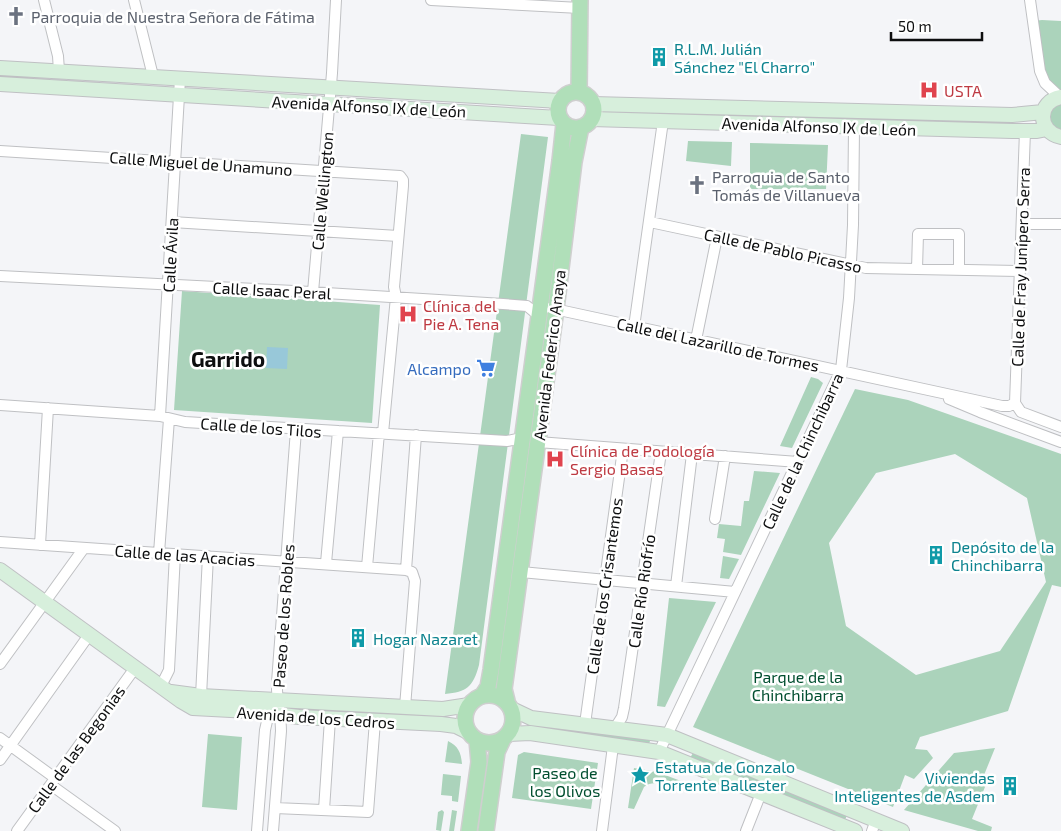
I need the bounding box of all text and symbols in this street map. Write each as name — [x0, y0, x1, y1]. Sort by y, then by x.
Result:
church icon: Parroquia de Nuestra Señora de Fátima — [5, 5, 27, 27]
place label: Parroquia de Nuestra Señora de Fátima — [31, 7, 315, 26]
scale bar — [891, 10, 982, 42]
text: 50 m — [898, 17, 932, 35]
place label: R.L.M. Julián Sánchez "El Charro" — [674, 39, 815, 76]
building icon: R.L.M. Julián Sánchez "El Charro" — [648, 46, 670, 68]
hospital icon: USTA — [918, 79, 940, 101]
place label: USTA — [944, 81, 982, 100]
street label: Avenida Alfonso IX de León — [271, 91, 467, 121]
street label: Avenida Alfonso IX de León — [721, 113, 917, 139]
street label: Calle Wellington — [307, 131, 337, 251]
street label: Calle Miguel de Unamuno — [109, 147, 293, 179]
place label: Parroquia de Santo Tomás de Villanueva — [712, 167, 860, 204]
street label: Calle de Fray Junípero Serra — [1007, 167, 1033, 367]
church icon: Parroquia de Santo Tomás de Villanueva — [686, 174, 708, 196]
street label: Calle Ávila — [159, 217, 181, 293]
street label: Calle de Pablo Picasso — [702, 224, 864, 276]
street label: Avenida Federico Anaya — [529, 269, 569, 441]
street label: Calle Isaac Peral — [212, 277, 332, 303]
place label: Clínica del Pie A. Tena — [423, 296, 499, 333]
hospital icon: Clínica del Pie A. Tena — [397, 303, 419, 325]
street label: Calle del Lazarillo de Tormes — [615, 313, 821, 375]
district label: Garrido — [191, 346, 265, 371]
supermarket icon: Alcampo — [475, 357, 497, 379]
place label: Alcampo — [407, 359, 471, 378]
street label: Calle de la Chinchibarra — [757, 370, 847, 532]
street label: Calle de los Tilos — [200, 413, 322, 441]
place label: Clínica de Podología Sergio Basas — [570, 441, 715, 478]
hospital icon: Clínica de Podología Sergio Basas — [544, 448, 566, 470]
street label: Calle de los Crisantemos — [582, 497, 626, 675]
street label: Calle Río Riofrío — [624, 533, 658, 649]
place label: Depósito de la Chinchibarra — [951, 537, 1054, 574]
street label: Calle de las Acacias — [114, 541, 256, 569]
street label: Paseo de los Robles — [269, 544, 297, 688]
building icon: Depósito de la Chinchibarra — [925, 544, 947, 566]
building icon: Hogar Nazaret — [347, 627, 369, 649]
place label: Hogar Nazaret — [373, 629, 478, 648]
park label: Parque de la Chinchibarra — [752, 667, 844, 704]
street label: Calle de las Begonias — [23, 682, 129, 816]
street label: Avenida de los Cedros — [236, 702, 396, 732]
place label: Estatua de Gonzalo Torrente Ballester — [655, 757, 795, 794]
park label: Paseo de los Olivos — [530, 763, 600, 800]
place icon: Estatua de Gonzalo Torrente Ballester — [629, 764, 651, 786]
place label: Viviendas Inteligentes de Asdem — [834, 768, 995, 805]
building icon: Viviendas Inteligentes de Asdem — [999, 775, 1021, 797]

